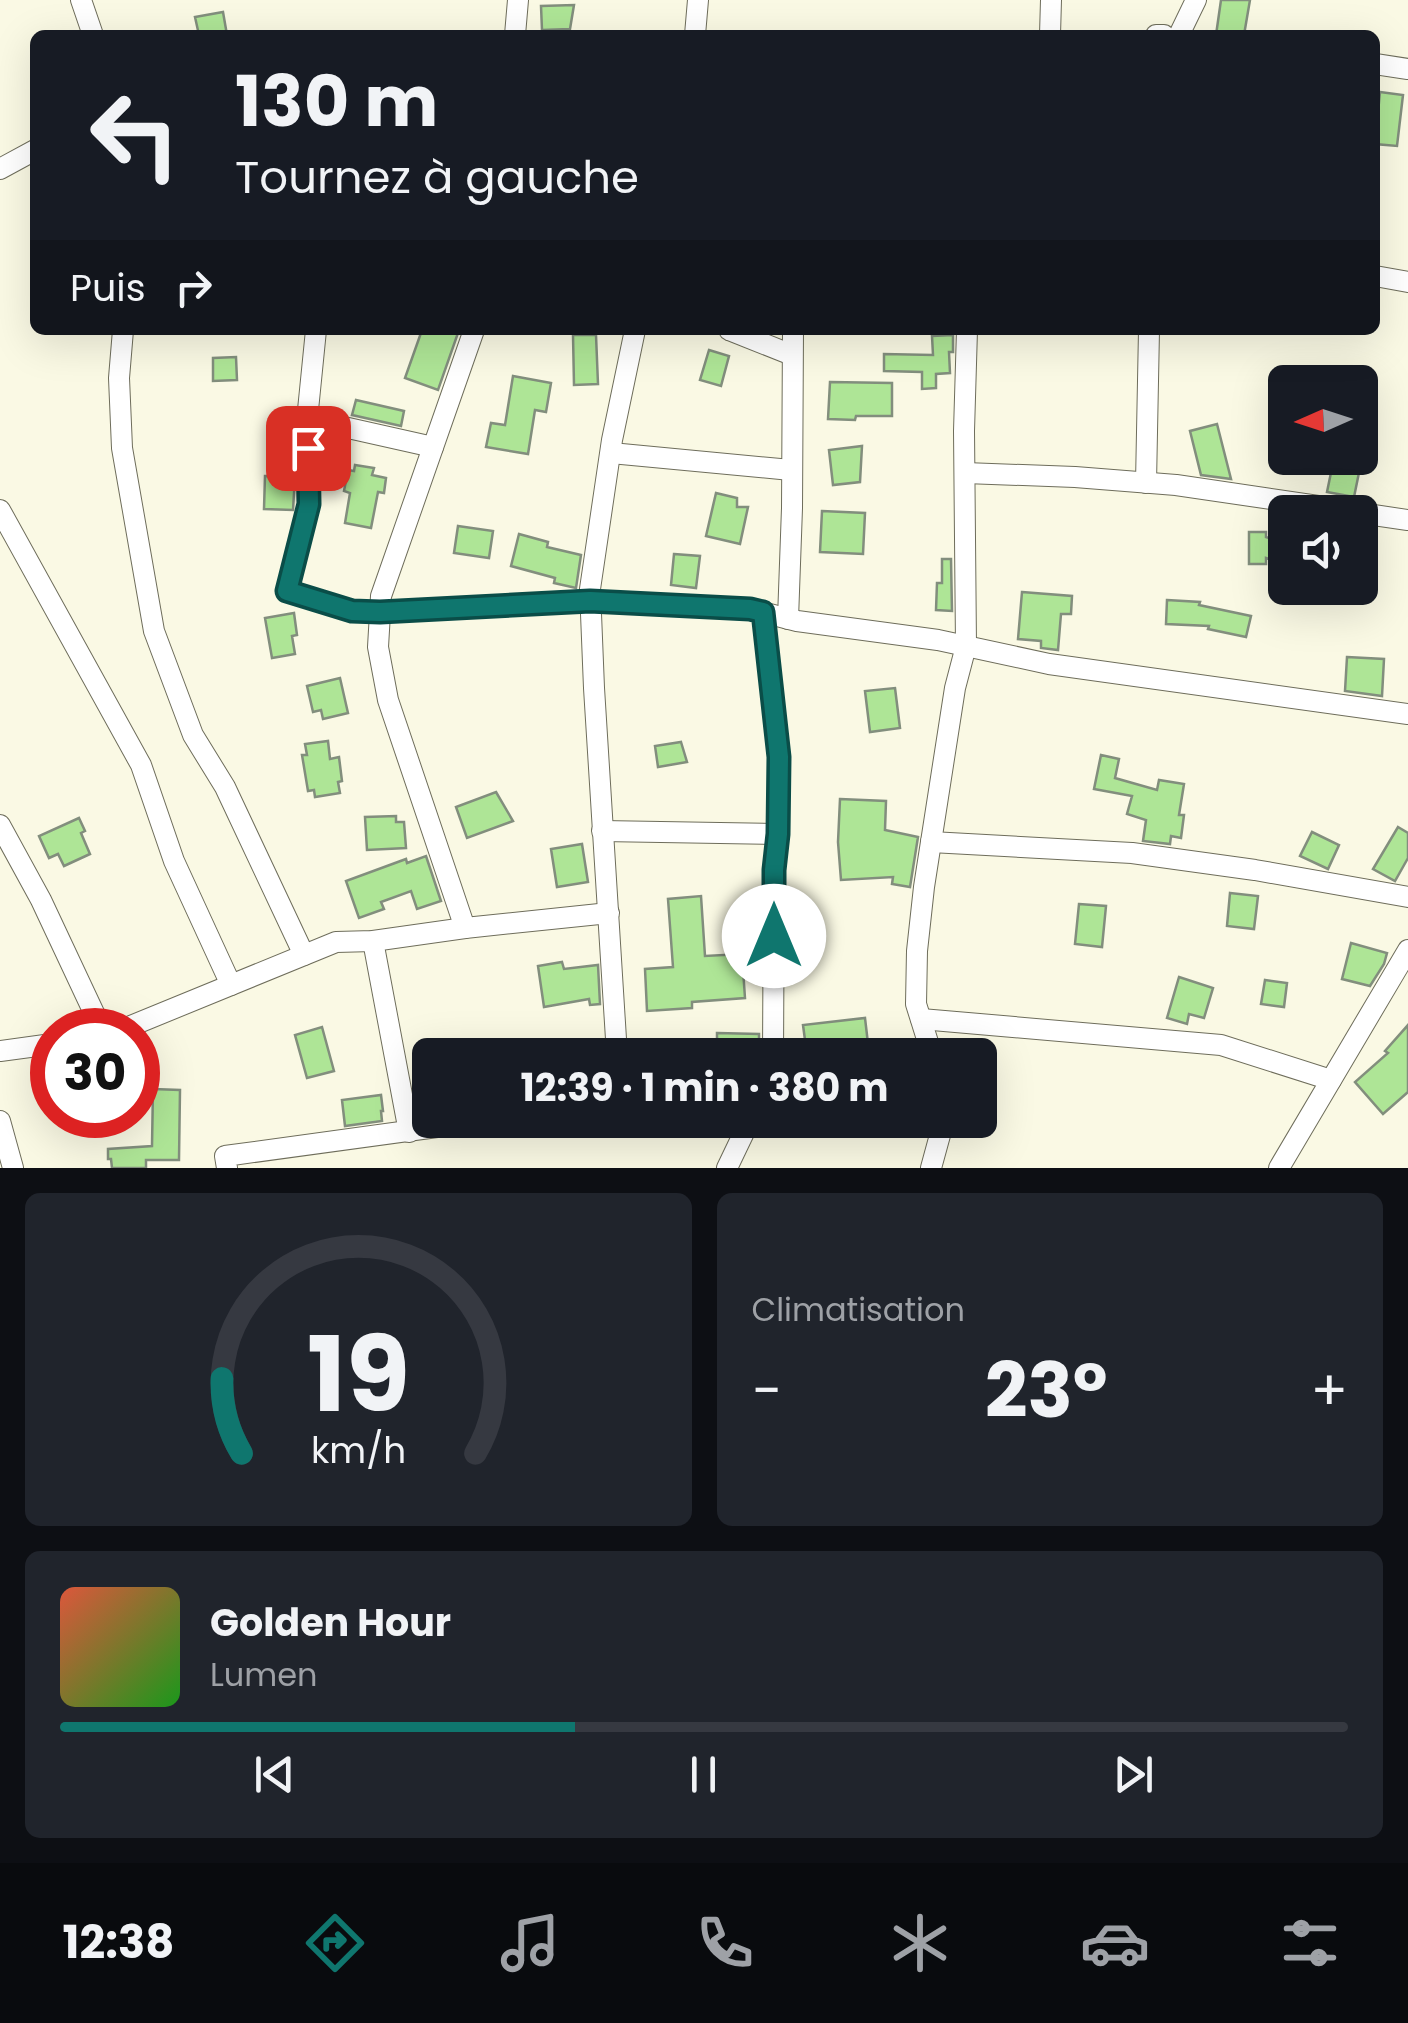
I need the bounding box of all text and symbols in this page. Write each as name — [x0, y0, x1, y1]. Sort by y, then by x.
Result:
text: 130 m — [235, 52, 438, 151]
icon: left — [70, 70, 200, 200]
text: Tournez à gauche — [235, 146, 639, 209]
icon: right — [166, 260, 221, 315]
text: Puis — [70, 261, 146, 314]
north arrow — [1268, 365, 1378, 475]
map controls — [1268, 365, 1378, 605]
pin — [266, 406, 351, 491]
icon: arrive — [281, 421, 336, 476]
button: sound — [1268, 495, 1378, 605]
position arrow — [722, 884, 826, 988]
speed limit sign: 30 — [30, 1008, 160, 1138]
text: 12:39 · 1 min · 380 m — [520, 1061, 889, 1114]
text: Climatisation — [752, 1287, 965, 1332]
text: 19 — [307, 1302, 410, 1447]
text: 23° — [985, 1338, 1108, 1443]
text: − — [752, 1352, 782, 1429]
text: + — [1310, 1352, 1348, 1429]
text: km/h — [311, 1425, 406, 1476]
text: Golden Hour — [210, 1596, 451, 1649]
text: Lumen — [210, 1652, 318, 1697]
icon: previous — [247, 1747, 302, 1802]
icon: pause — [676, 1747, 731, 1802]
icon: next — [1106, 1747, 1161, 1802]
icon: directions — [300, 1908, 370, 1978]
icon: music — [495, 1908, 565, 1978]
icon: phone — [690, 1908, 760, 1978]
icon: climate — [885, 1908, 955, 1978]
icon: car — [1080, 1908, 1150, 1978]
icon: filters — [1275, 1908, 1345, 1978]
text: 12:38 — [63, 1911, 174, 1974]

